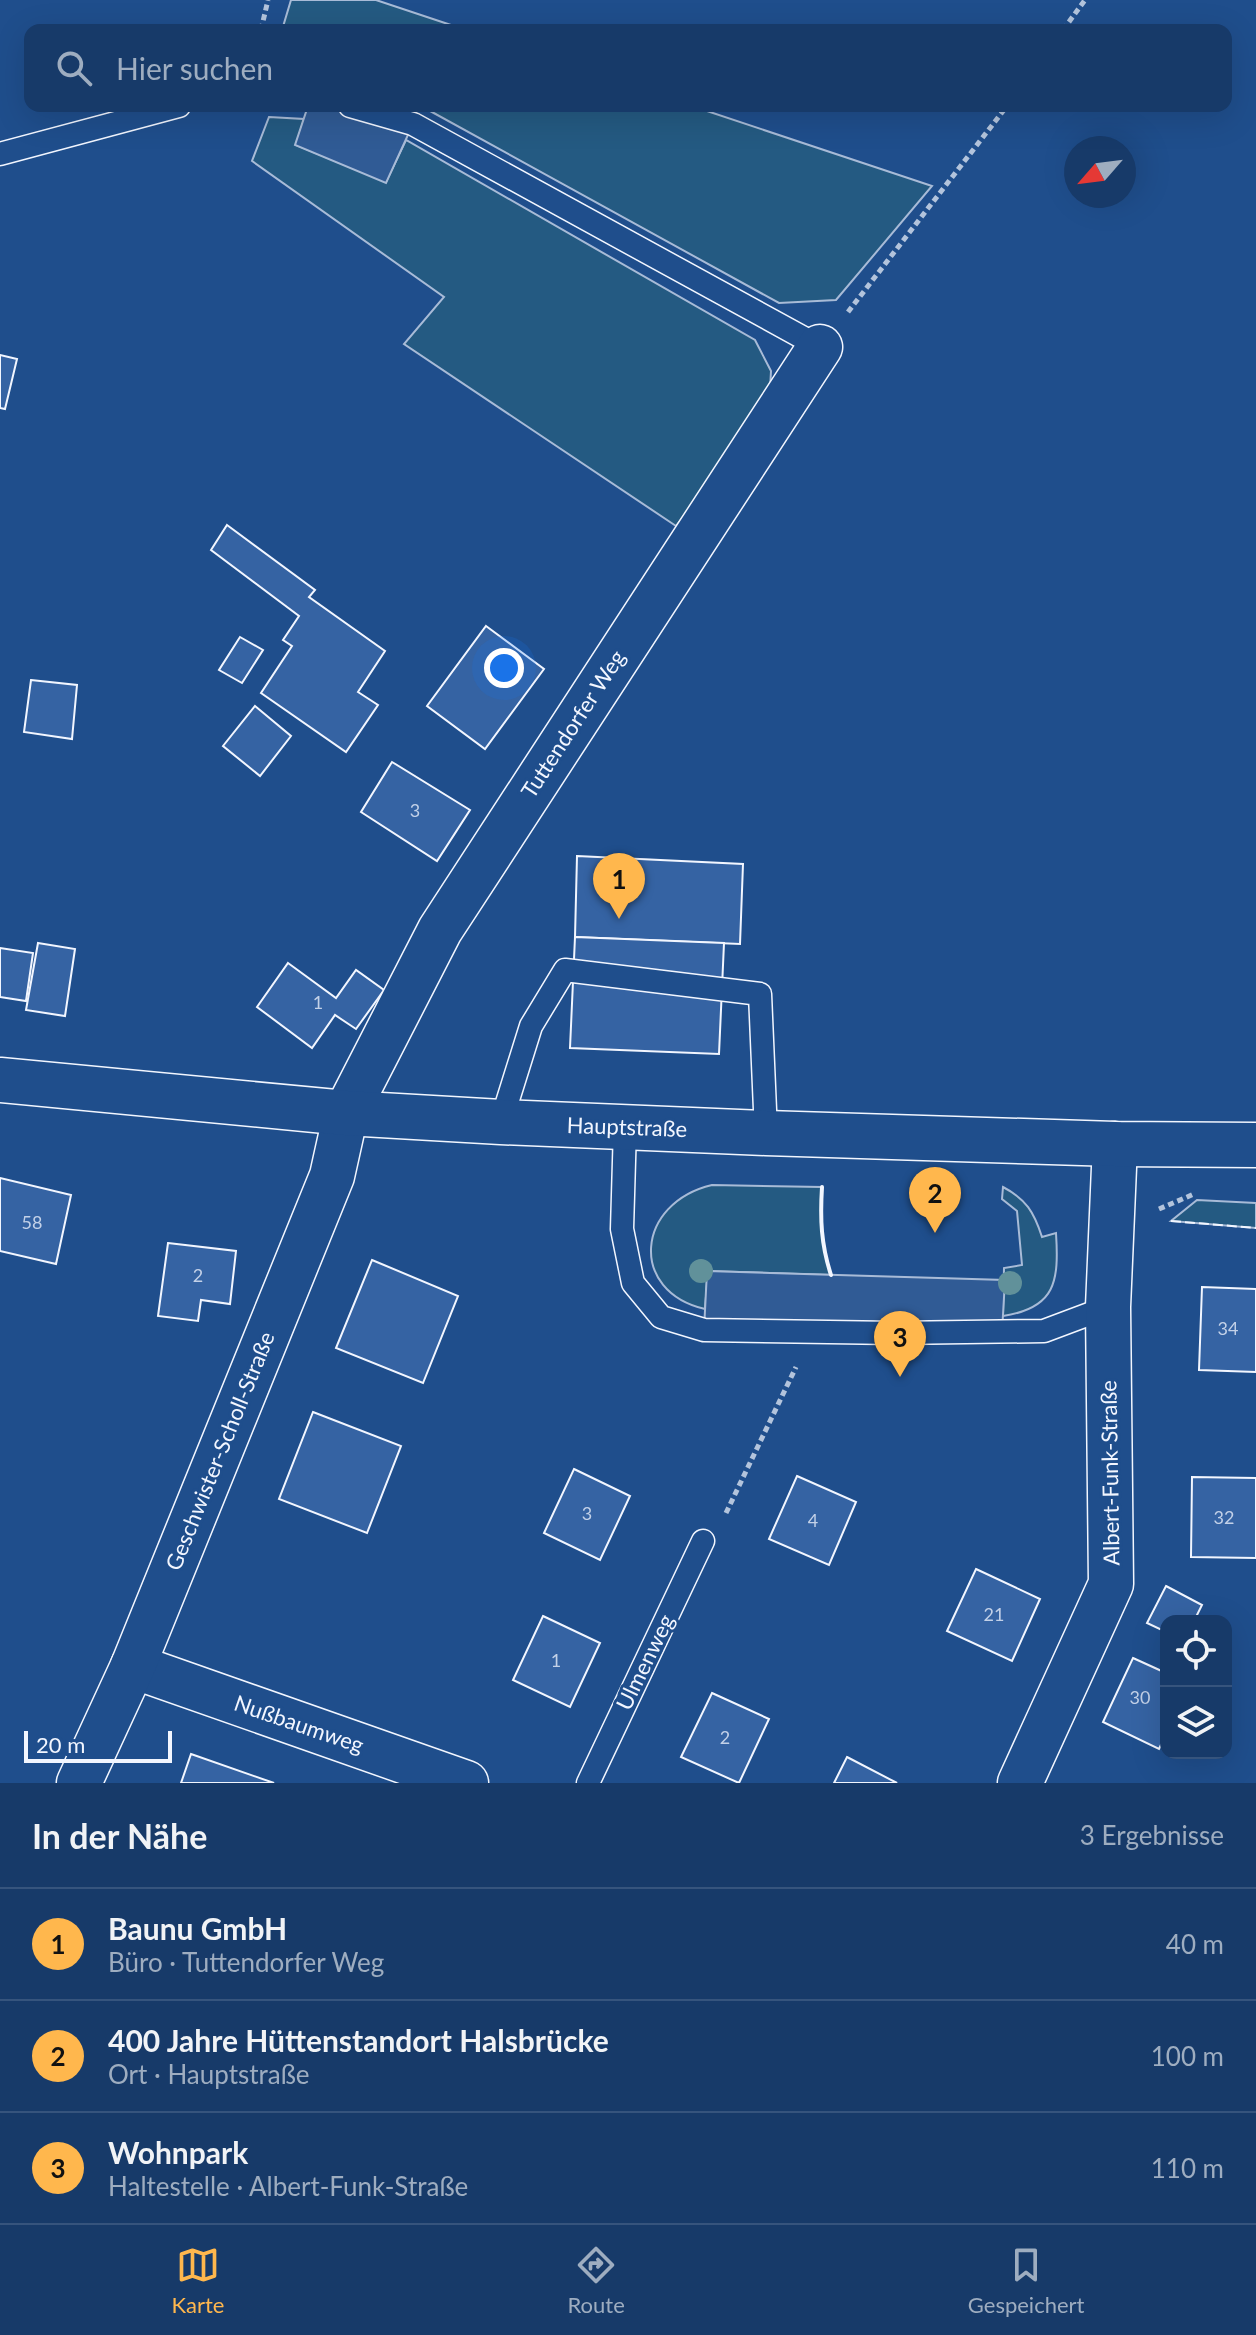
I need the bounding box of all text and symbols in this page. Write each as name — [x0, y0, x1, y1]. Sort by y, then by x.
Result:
search box — [24, 24, 1232, 112]
icon: search — [52, 46, 96, 90]
text: Hier suchen — [116, 50, 273, 86]
north arrow — [1064, 136, 1136, 208]
street label: Tuttendorfer Weg — [515, 645, 630, 803]
your location — [484, 648, 524, 688]
house number: 3 — [410, 799, 420, 821]
pin: 1 — [593, 853, 645, 919]
house number: 1 — [313, 991, 323, 1013]
street label: Hauptstraße — [566, 1111, 688, 1142]
pin: 2 — [909, 1167, 961, 1233]
house number: 58 — [22, 1211, 42, 1233]
house number: 2 — [193, 1264, 203, 1286]
pin: 3 — [874, 1311, 926, 1377]
house number: 34 — [1218, 1317, 1238, 1339]
street label: Geschwister-Scholl-Straße — [159, 1327, 280, 1574]
street label: Albert-Funk-Straße — [1094, 1380, 1125, 1566]
house number: 3 — [582, 1502, 592, 1524]
house number: 32 — [1214, 1506, 1234, 1528]
house number: 4 — [808, 1509, 818, 1531]
house number: 21 — [984, 1603, 1004, 1625]
street label: Ulmenweg — [610, 1609, 679, 1714]
map controls — [1160, 1615, 1232, 1759]
button: locate — [1160, 1615, 1232, 1687]
house number: 1 — [551, 1649, 561, 1671]
house number: 30 — [1130, 1686, 1150, 1708]
button: layers — [1160, 1687, 1232, 1759]
street label: Nußbaumweg — [231, 1689, 368, 1758]
house number: 2 — [720, 1726, 730, 1748]
scale bar — [24, 1727, 172, 1763]
text: 20 m — [36, 1731, 85, 1758]
text: In der Nähe — [32, 1815, 207, 1856]
text: 3 Ergebnisse — [1080, 1819, 1224, 1851]
text: Baunu GmbH — [108, 1910, 287, 1946]
text: 1 — [50, 1928, 66, 1960]
text: 40 m — [1166, 1928, 1224, 1960]
text: Büro · Tuttendorfer Weg — [108, 1946, 384, 1978]
text: 400 Jahre Hüttenstandort Halsbrücke — [108, 2022, 609, 2058]
text: 2 — [50, 2040, 66, 2072]
text: 100 m — [1151, 2040, 1224, 2072]
text: Ort · Hauptstraße — [108, 2058, 310, 2090]
text: Wohnpark — [108, 2134, 248, 2170]
text: 3 — [50, 2152, 66, 2184]
text: 110 m — [1151, 2152, 1224, 2184]
text: Haltestelle · Albert-Funk-Straße — [108, 2170, 468, 2202]
tab: Karte — [172, 2243, 224, 2318]
tab: Route — [568, 2243, 625, 2318]
tab: Gespeichert — [968, 2243, 1084, 2318]

